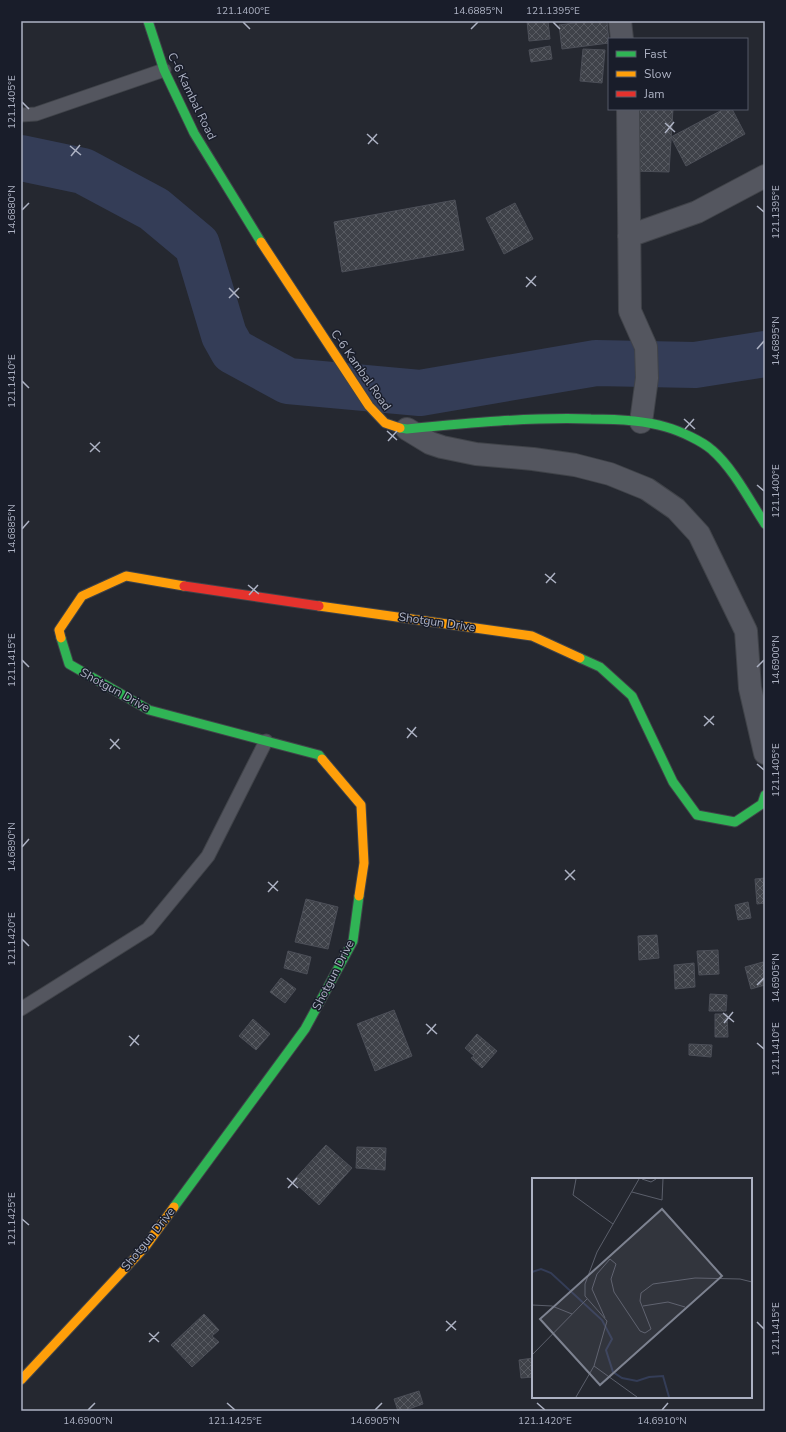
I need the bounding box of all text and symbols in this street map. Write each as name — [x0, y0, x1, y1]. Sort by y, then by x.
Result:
text: 121.1400°E — [216, 4, 270, 18]
text: 14.6885°N — [453, 4, 503, 18]
text: 121.1395°E — [526, 4, 580, 18]
legend — [608, 38, 748, 110]
text: Fast — [644, 46, 667, 62]
street label: C-6 Kambal Road — [164, 50, 220, 142]
text: Slow — [644, 66, 672, 82]
text: 121.1405°E — [5, 75, 19, 129]
text: Jam — [643, 86, 665, 102]
text: 14.6880°N — [5, 185, 19, 235]
text: 121.1395°E — [769, 185, 783, 239]
text: 14.6895°N — [769, 316, 783, 366]
street label: C-6 Kambal Road — [327, 326, 395, 414]
text: 121.1410°E — [5, 354, 19, 408]
text: 121.1400°E — [769, 464, 783, 518]
text: 14.6885°N — [5, 504, 19, 554]
street label: Shotgun Drive — [398, 609, 476, 635]
text: 121.1415°E — [5, 633, 19, 687]
text: 14.6900°N — [769, 635, 783, 685]
street label: Shotgun Drive — [77, 664, 153, 716]
text: 121.1405°E — [769, 743, 783, 797]
text: 14.6890°N — [5, 822, 19, 872]
text: 121.1420°E — [5, 912, 19, 966]
street label: Shotgun Drive — [308, 937, 358, 1013]
text: 14.6905°N — [769, 953, 783, 1003]
text: 121.1410°E — [769, 1022, 783, 1076]
inset map — [532, 1178, 752, 1398]
text: 121.1425°E — [5, 1192, 19, 1246]
street label: Shotgun Drive — [118, 1204, 178, 1274]
text: 121.1415°E — [769, 1302, 783, 1356]
text: 14.6900°N — [63, 1414, 113, 1428]
text: 121.1425°E — [208, 1414, 262, 1428]
text: 14.6905°N — [350, 1414, 400, 1428]
text: 121.1420°E — [518, 1414, 572, 1428]
text: 14.6910°N — [637, 1414, 687, 1428]

